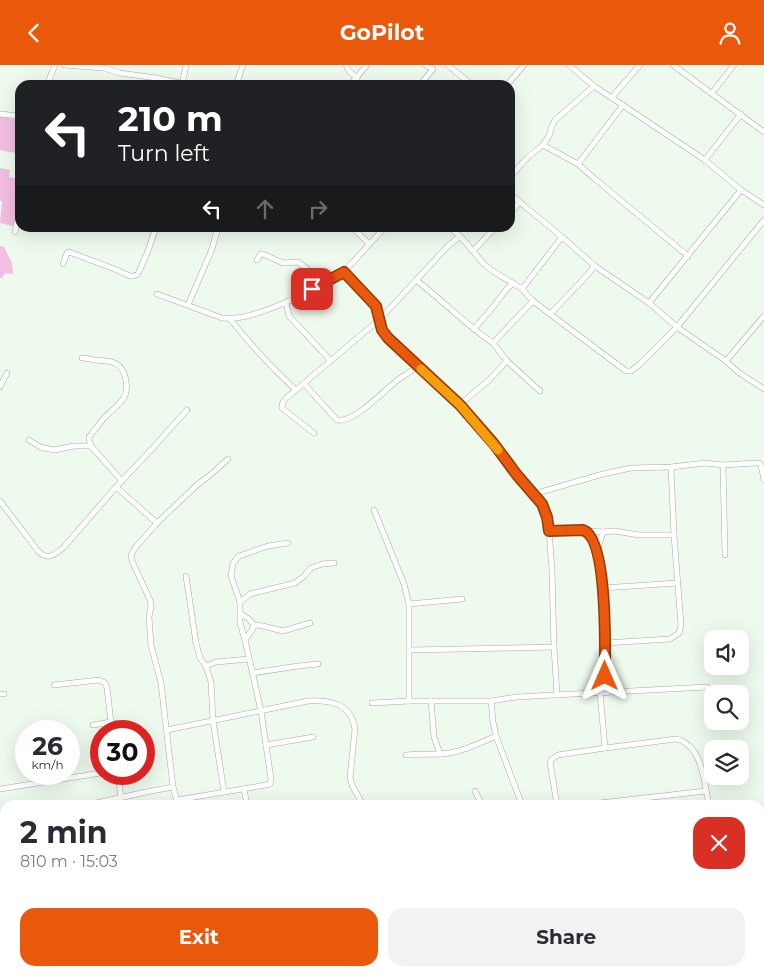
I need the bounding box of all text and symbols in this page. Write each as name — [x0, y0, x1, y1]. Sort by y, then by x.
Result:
icon: back — [20, 19, 48, 47]
text: GoPilot — [340, 19, 424, 46]
icon: person — [716, 19, 744, 47]
text: 210 m — [118, 97, 223, 140]
icon: left — [35, 100, 100, 165]
text: Turn left — [118, 140, 210, 167]
icon: left — [198, 195, 226, 223]
icon: ahead — [251, 195, 279, 223]
icon: right — [304, 195, 332, 223]
pin — [291, 268, 333, 310]
icon: arrive — [298, 275, 326, 303]
map controls — [704, 630, 749, 785]
button: sound — [704, 630, 749, 675]
position arrow — [578, 649, 630, 701]
button: search — [704, 685, 749, 730]
speed limit sign: 30 — [90, 720, 155, 785]
text: 26 — [32, 731, 63, 761]
button: layers — [704, 740, 749, 785]
text: km/h — [31, 757, 64, 772]
text: 2 min — [20, 814, 107, 851]
button: close — [693, 817, 745, 869]
text: 810 m · 15:03 — [20, 852, 118, 871]
button: Exit — [20, 908, 378, 966]
button: Share — [388, 908, 745, 966]

